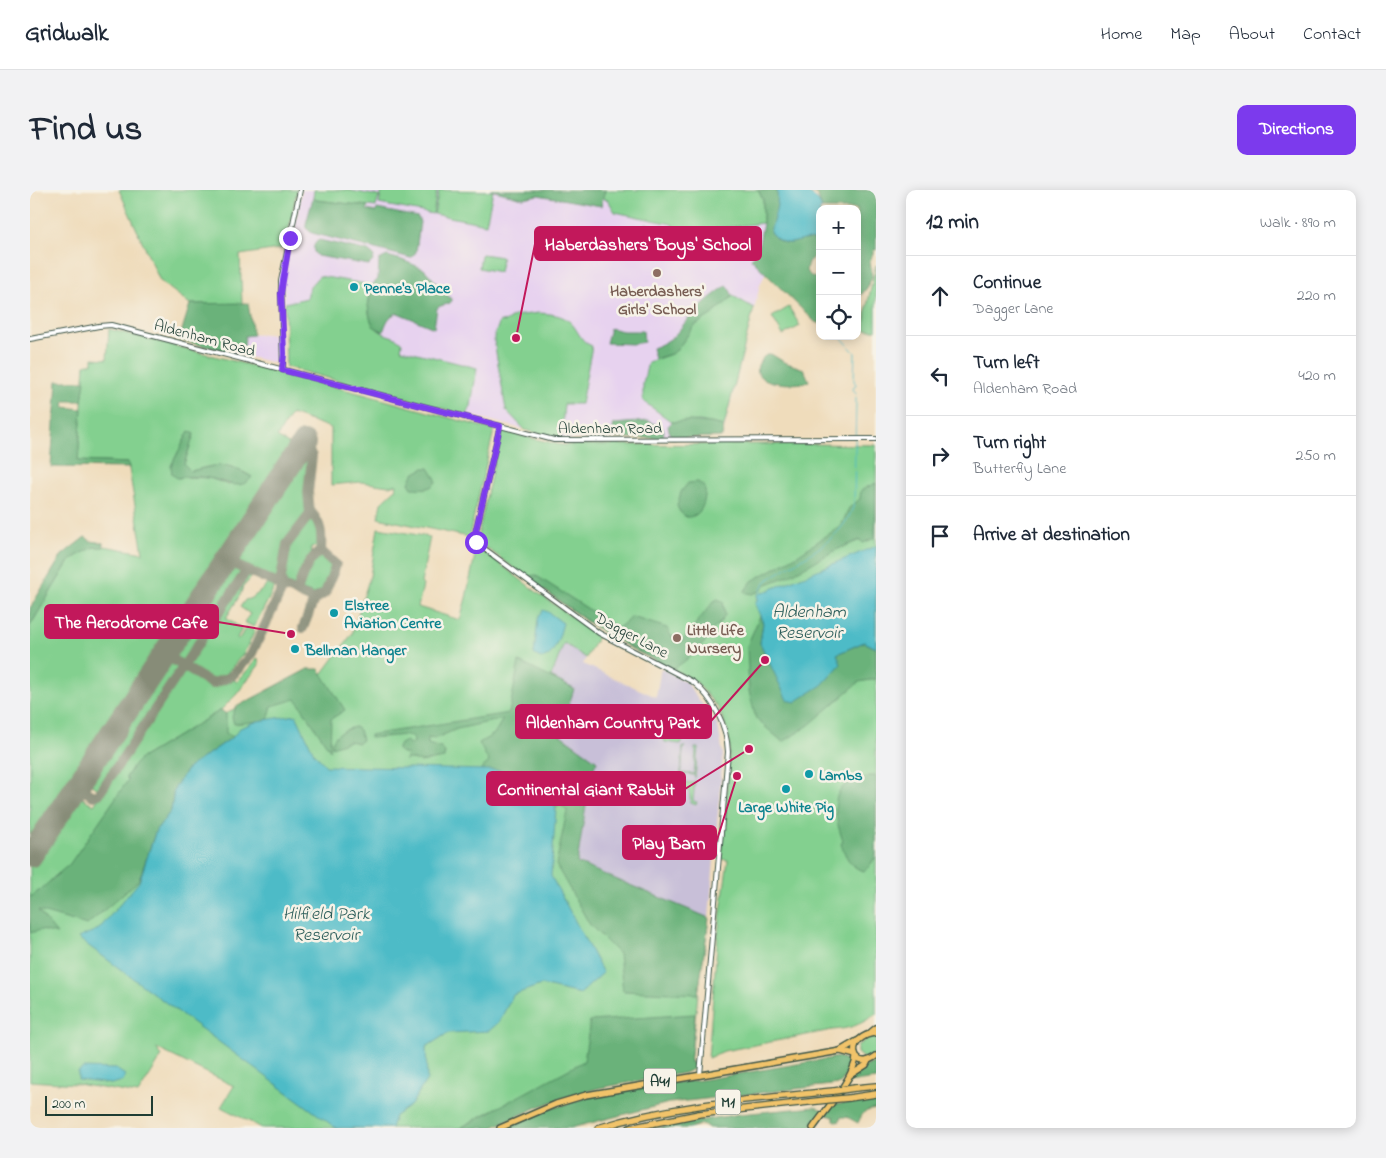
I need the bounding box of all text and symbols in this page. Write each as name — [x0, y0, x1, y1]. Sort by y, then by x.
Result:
text: Gridwalk — [25, 17, 109, 52]
text: Home — [1101, 22, 1142, 48]
text: Map — [1170, 22, 1201, 48]
text: About — [1229, 22, 1275, 48]
text: Contact — [1303, 22, 1361, 48]
text: Find us — [30, 105, 142, 156]
button: Directions — [1237, 105, 1356, 155]
map controls — [816, 205, 861, 340]
button: + — [816, 205, 861, 250]
text: 12 min — [926, 208, 979, 238]
text: Walk · 890 m — [1260, 211, 1336, 235]
route end — [279, 227, 302, 250]
callout: Haberdashers' Boys' School — [535, 227, 761, 260]
text: Haberdashers' Boys' School — [545, 233, 751, 260]
button: − — [816, 250, 861, 295]
marker: Haberdashers' Girls' School — [651, 267, 663, 279]
text: Continue — [973, 270, 1041, 297]
place label: Penne's Place — [364, 277, 451, 301]
place label: Haberdashers' Girls' School — [610, 280, 704, 322]
marker: Penne's Place — [348, 281, 360, 293]
icon: ahead — [926, 282, 954, 310]
text: 220 m — [1297, 284, 1336, 308]
button: locate — [816, 295, 861, 340]
text: Dagger Lane — [973, 297, 1054, 321]
street label: Aldenham Road — [151, 314, 258, 364]
text: Turn left — [973, 350, 1040, 377]
icon: left — [926, 362, 954, 390]
text: 420 m — [1298, 364, 1336, 388]
text: Aldenham Road — [973, 377, 1077, 401]
street label: Aldenham Road — [558, 417, 662, 441]
text: Turn right — [973, 430, 1046, 457]
icon: right — [926, 442, 954, 470]
text: 250 m — [1296, 444, 1336, 468]
text: Butterfly Lane — [973, 457, 1066, 481]
icon: arrive — [926, 522, 954, 550]
text: Arrive at destination — [973, 522, 1130, 549]
route start — [465, 531, 488, 554]
place label: Elstree Aviation Centre — [344, 594, 442, 636]
water label: Aldenham Reservoir — [772, 600, 847, 647]
callout: The Aerodrome Cafe — [45, 605, 218, 638]
street label: Dagger Lane — [589, 606, 673, 666]
marker: Elstree Aviation Centre — [328, 607, 340, 619]
text: The Aerodrome Cafe — [54, 611, 208, 637]
place label: Little Life Nursery — [687, 619, 745, 662]
marker: Little Life Nursery — [671, 632, 683, 644]
place label: Bellman Hanger — [304, 639, 407, 664]
marker: Bellman Hanger — [289, 643, 301, 655]
callout: Aldenham Country Park — [516, 705, 711, 738]
text: Aldenham Country Park — [526, 711, 702, 738]
place label: Lambs — [819, 764, 863, 788]
marker: Lambs — [803, 768, 815, 780]
callout: Continental Giant Rabbit — [487, 772, 685, 805]
text: Continental Giant Rabbit — [497, 778, 676, 804]
marker: Large White Pig — [780, 783, 792, 795]
place label: Large White Pig — [738, 796, 834, 821]
callout: Play Barn — [623, 826, 716, 859]
text: Play Barn — [633, 832, 706, 859]
water label: Hilfield Park Reservoir — [283, 902, 370, 949]
road number: A41 — [644, 1068, 676, 1094]
road number: M1 — [716, 1090, 740, 1114]
scale bar — [45, 1093, 152, 1116]
text: 200 m — [52, 1094, 85, 1115]

